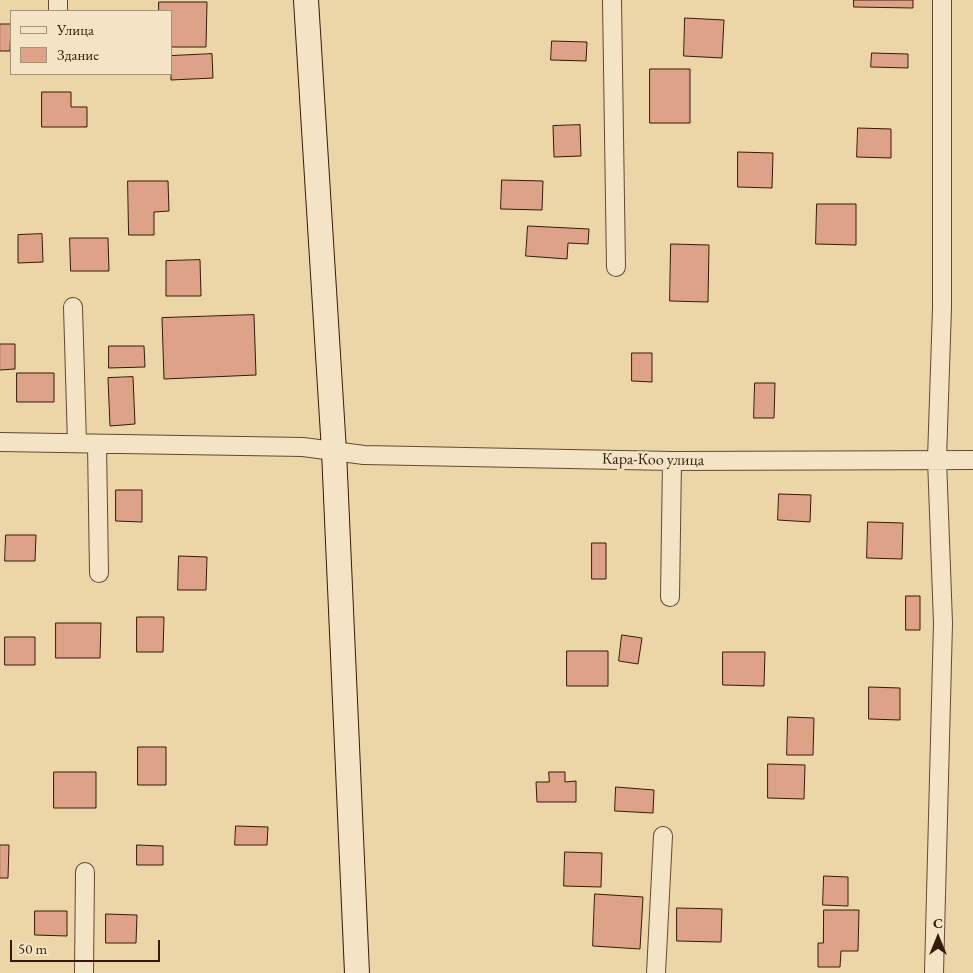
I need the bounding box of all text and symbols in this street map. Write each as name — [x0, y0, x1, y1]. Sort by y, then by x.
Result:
legend — [10, 10, 172, 75]
text: Улица — [57, 20, 94, 39]
text: Здание — [57, 45, 99, 64]
street label: Кара-Коо улица — [602, 450, 704, 470]
north arrow — [913, 913, 963, 963]
text: С — [933, 914, 943, 932]
scale bar — [12, 930, 162, 962]
text: 50 m — [18, 939, 47, 958]

